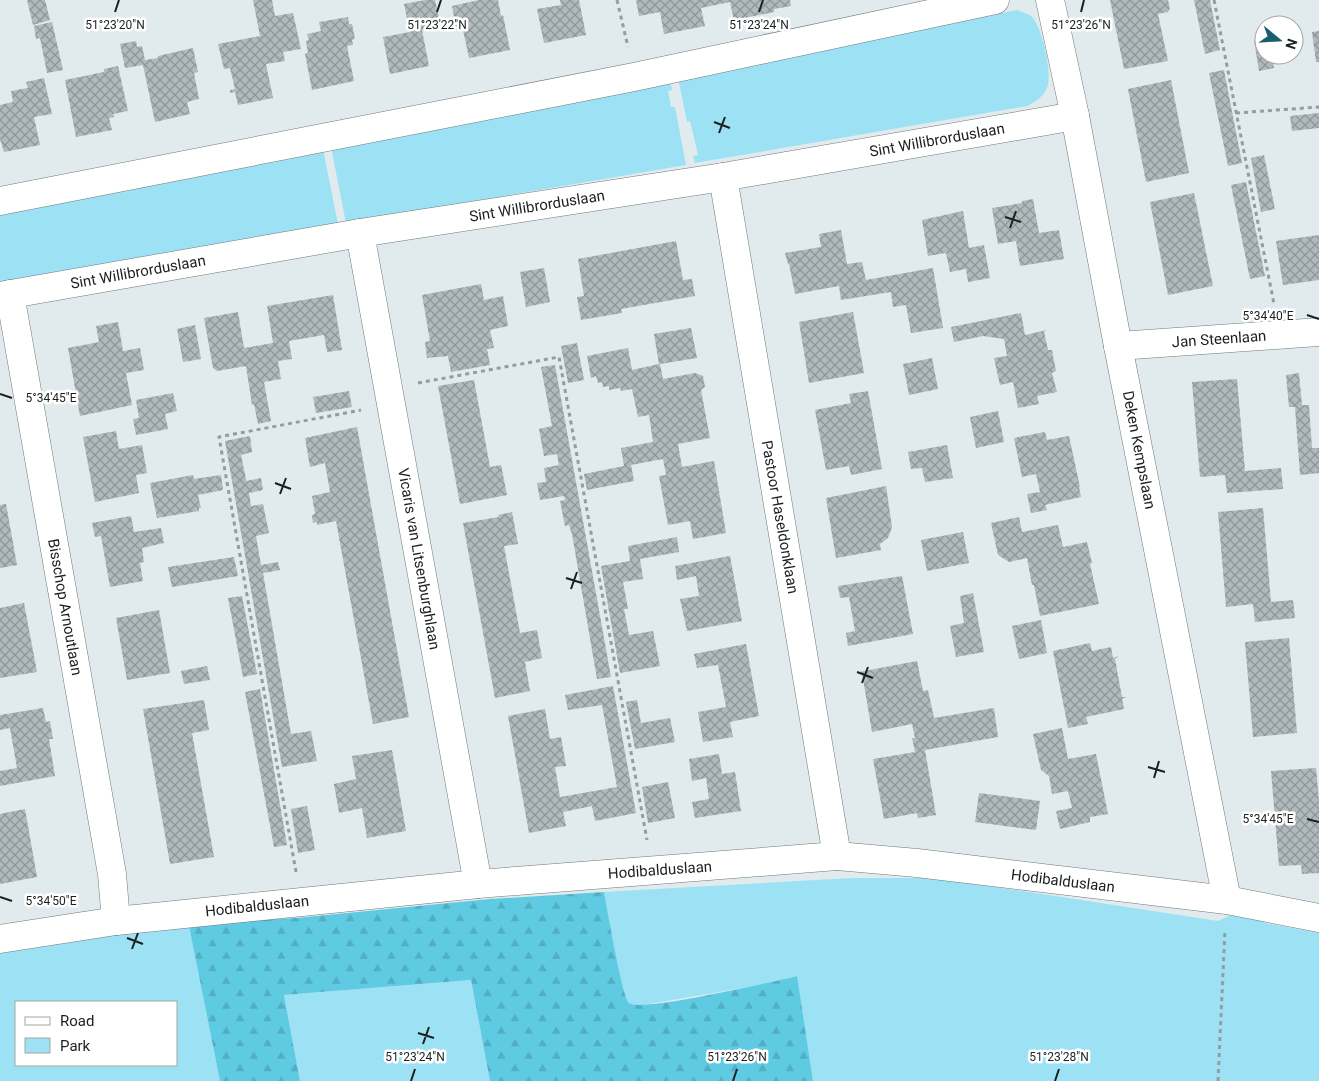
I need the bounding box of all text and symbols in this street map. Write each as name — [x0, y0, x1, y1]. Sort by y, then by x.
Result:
north arrow — [1254, 15, 1304, 65]
text: 51°23'20"N — [85, 18, 145, 32]
text: 51°23'22"N — [407, 18, 467, 32]
text: 51°23'24"N — [729, 18, 789, 32]
text: 51°23'26"N — [1051, 18, 1111, 32]
text: N — [1282, 37, 1301, 51]
street label: Sint Willibrorduslaan — [868, 119, 1006, 161]
street label: Sint Willibrorduslaan — [468, 186, 606, 226]
street label: Sint Willibrorduslaan — [69, 251, 207, 293]
text: 5°34'40"E — [1243, 309, 1294, 323]
street label: Jan Steenlaan — [1171, 327, 1267, 351]
street label: Deken Kempslaan — [1119, 389, 1159, 511]
text: 5°34'45"E — [26, 391, 77, 405]
street label: Pastoor Haseldonklaan — [758, 439, 802, 595]
street label: Vicaris van Litsenburghlaan — [394, 467, 444, 651]
street label: Bisschop Arnoutlaan — [44, 537, 86, 677]
text: 5°34'45"E — [1243, 812, 1294, 826]
street label: Hodibalduslaan — [607, 857, 713, 883]
street label: Hodibalduslaan — [1010, 866, 1116, 896]
street label: Hodibalduslaan — [204, 892, 310, 920]
text: 5°34'50"E — [26, 894, 77, 908]
legend — [15, 1001, 178, 1066]
text: Road — [60, 1012, 94, 1030]
text: Park — [60, 1037, 91, 1055]
text: 51°23'24"N — [385, 1050, 445, 1064]
text: 51°23'26"N — [707, 1050, 767, 1064]
text: 51°23'28"N — [1029, 1050, 1089, 1064]

